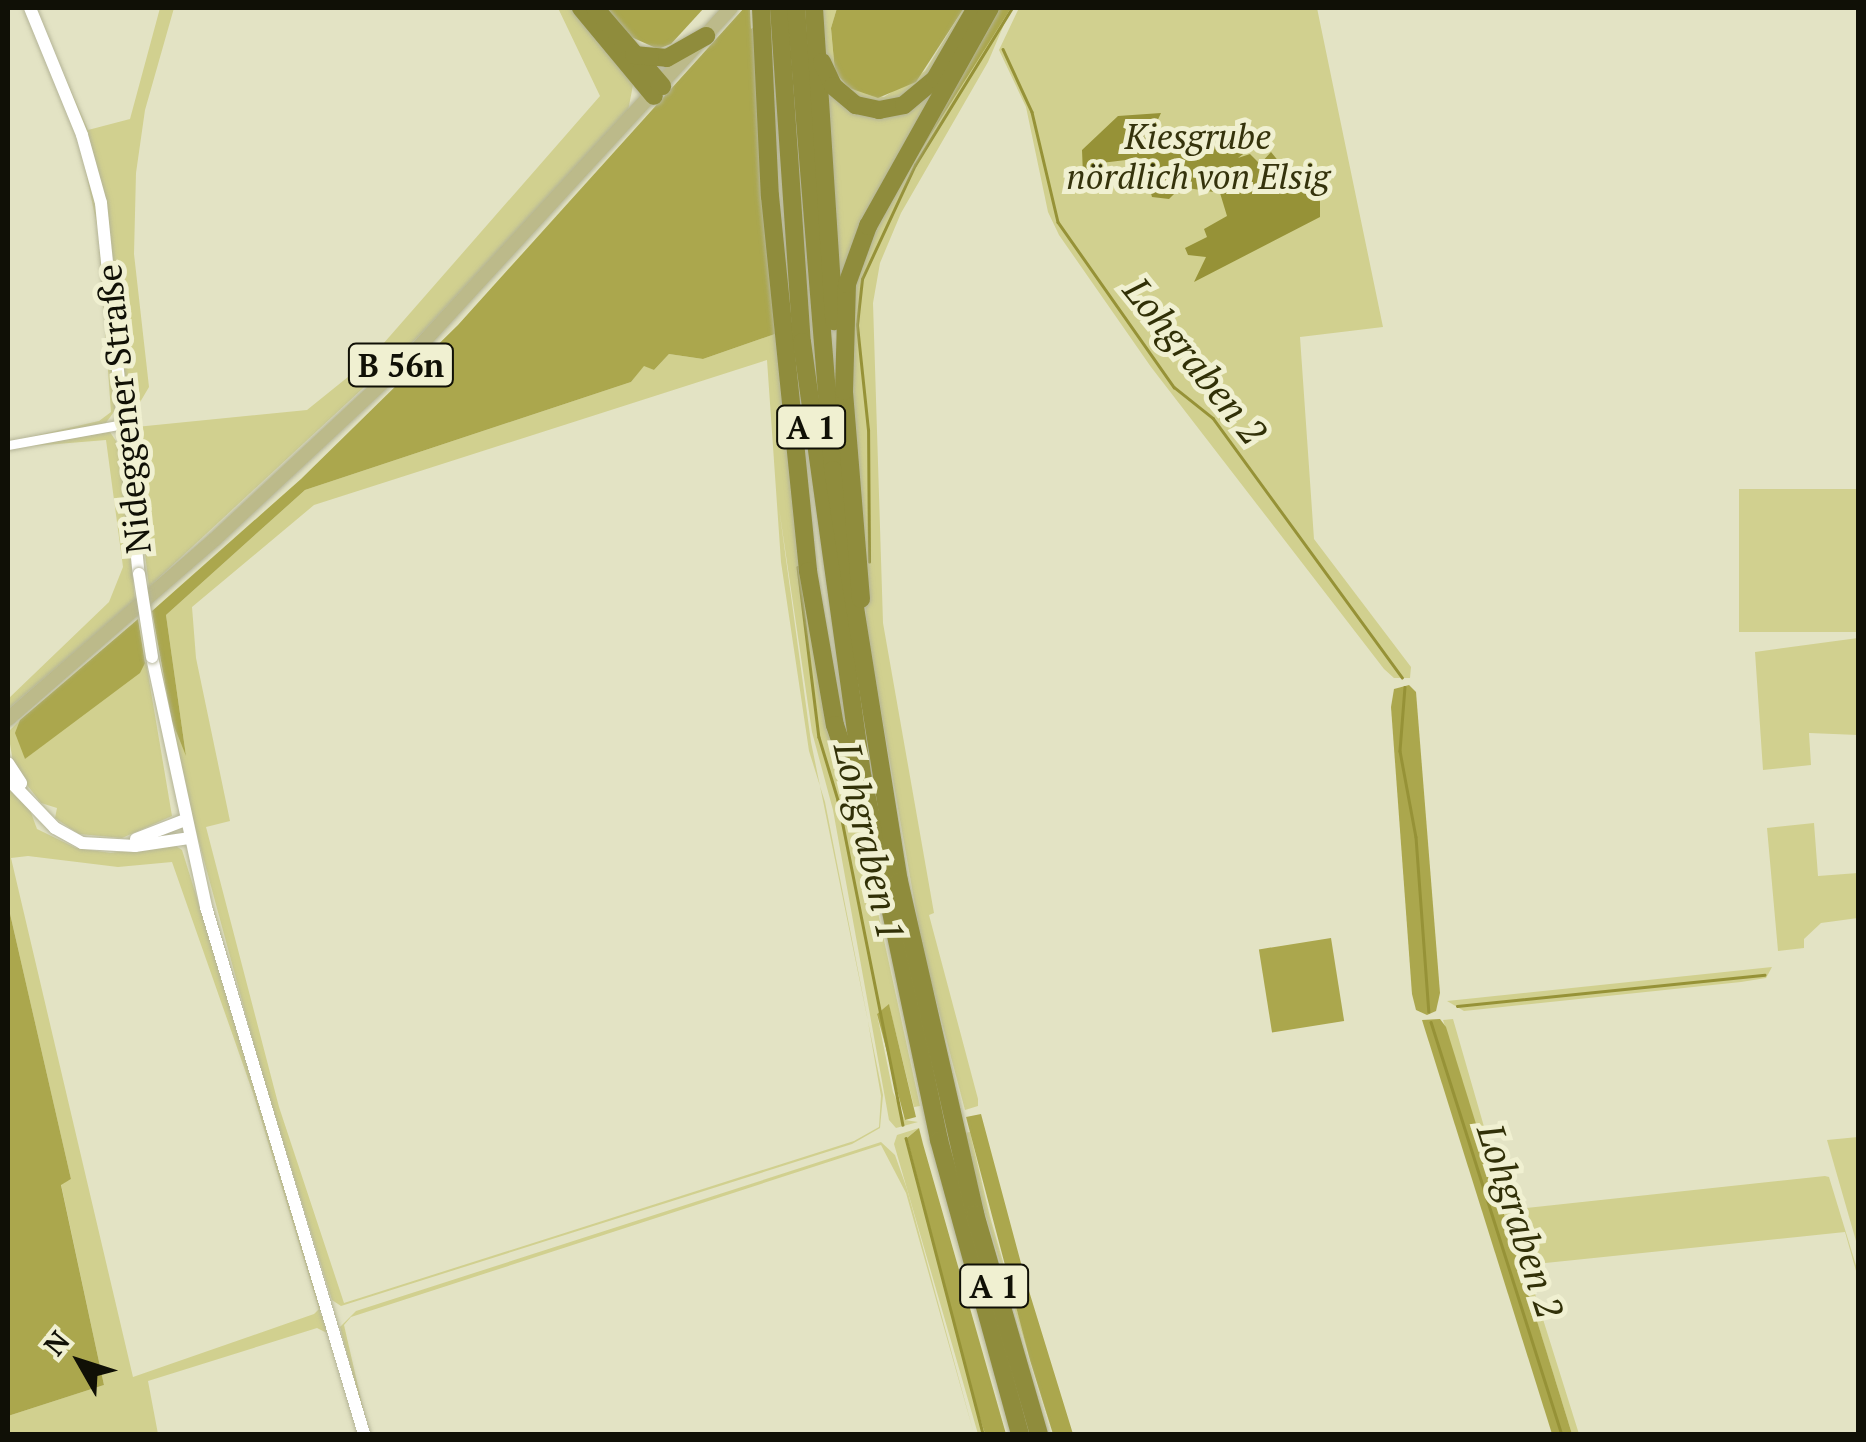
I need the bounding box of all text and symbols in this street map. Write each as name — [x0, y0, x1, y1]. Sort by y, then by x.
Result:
park label: Kiesgrube nördlich von Elsig — [1066, 115, 1330, 197]
street label: Nideggener Straße — [87, 262, 159, 556]
water label: Lohgraben 2 — [1114, 268, 1276, 454]
road number: B 56n — [346, 338, 456, 392]
road number: A 1 — [774, 400, 848, 454]
water label: Lohgraben 1 — [824, 738, 914, 944]
water label: Lohgraben 2 — [1467, 1118, 1573, 1324]
road number: A 1 — [956, 1259, 1032, 1313]
north arrow — [30, 1312, 130, 1412]
text: N — [35, 1323, 77, 1363]

